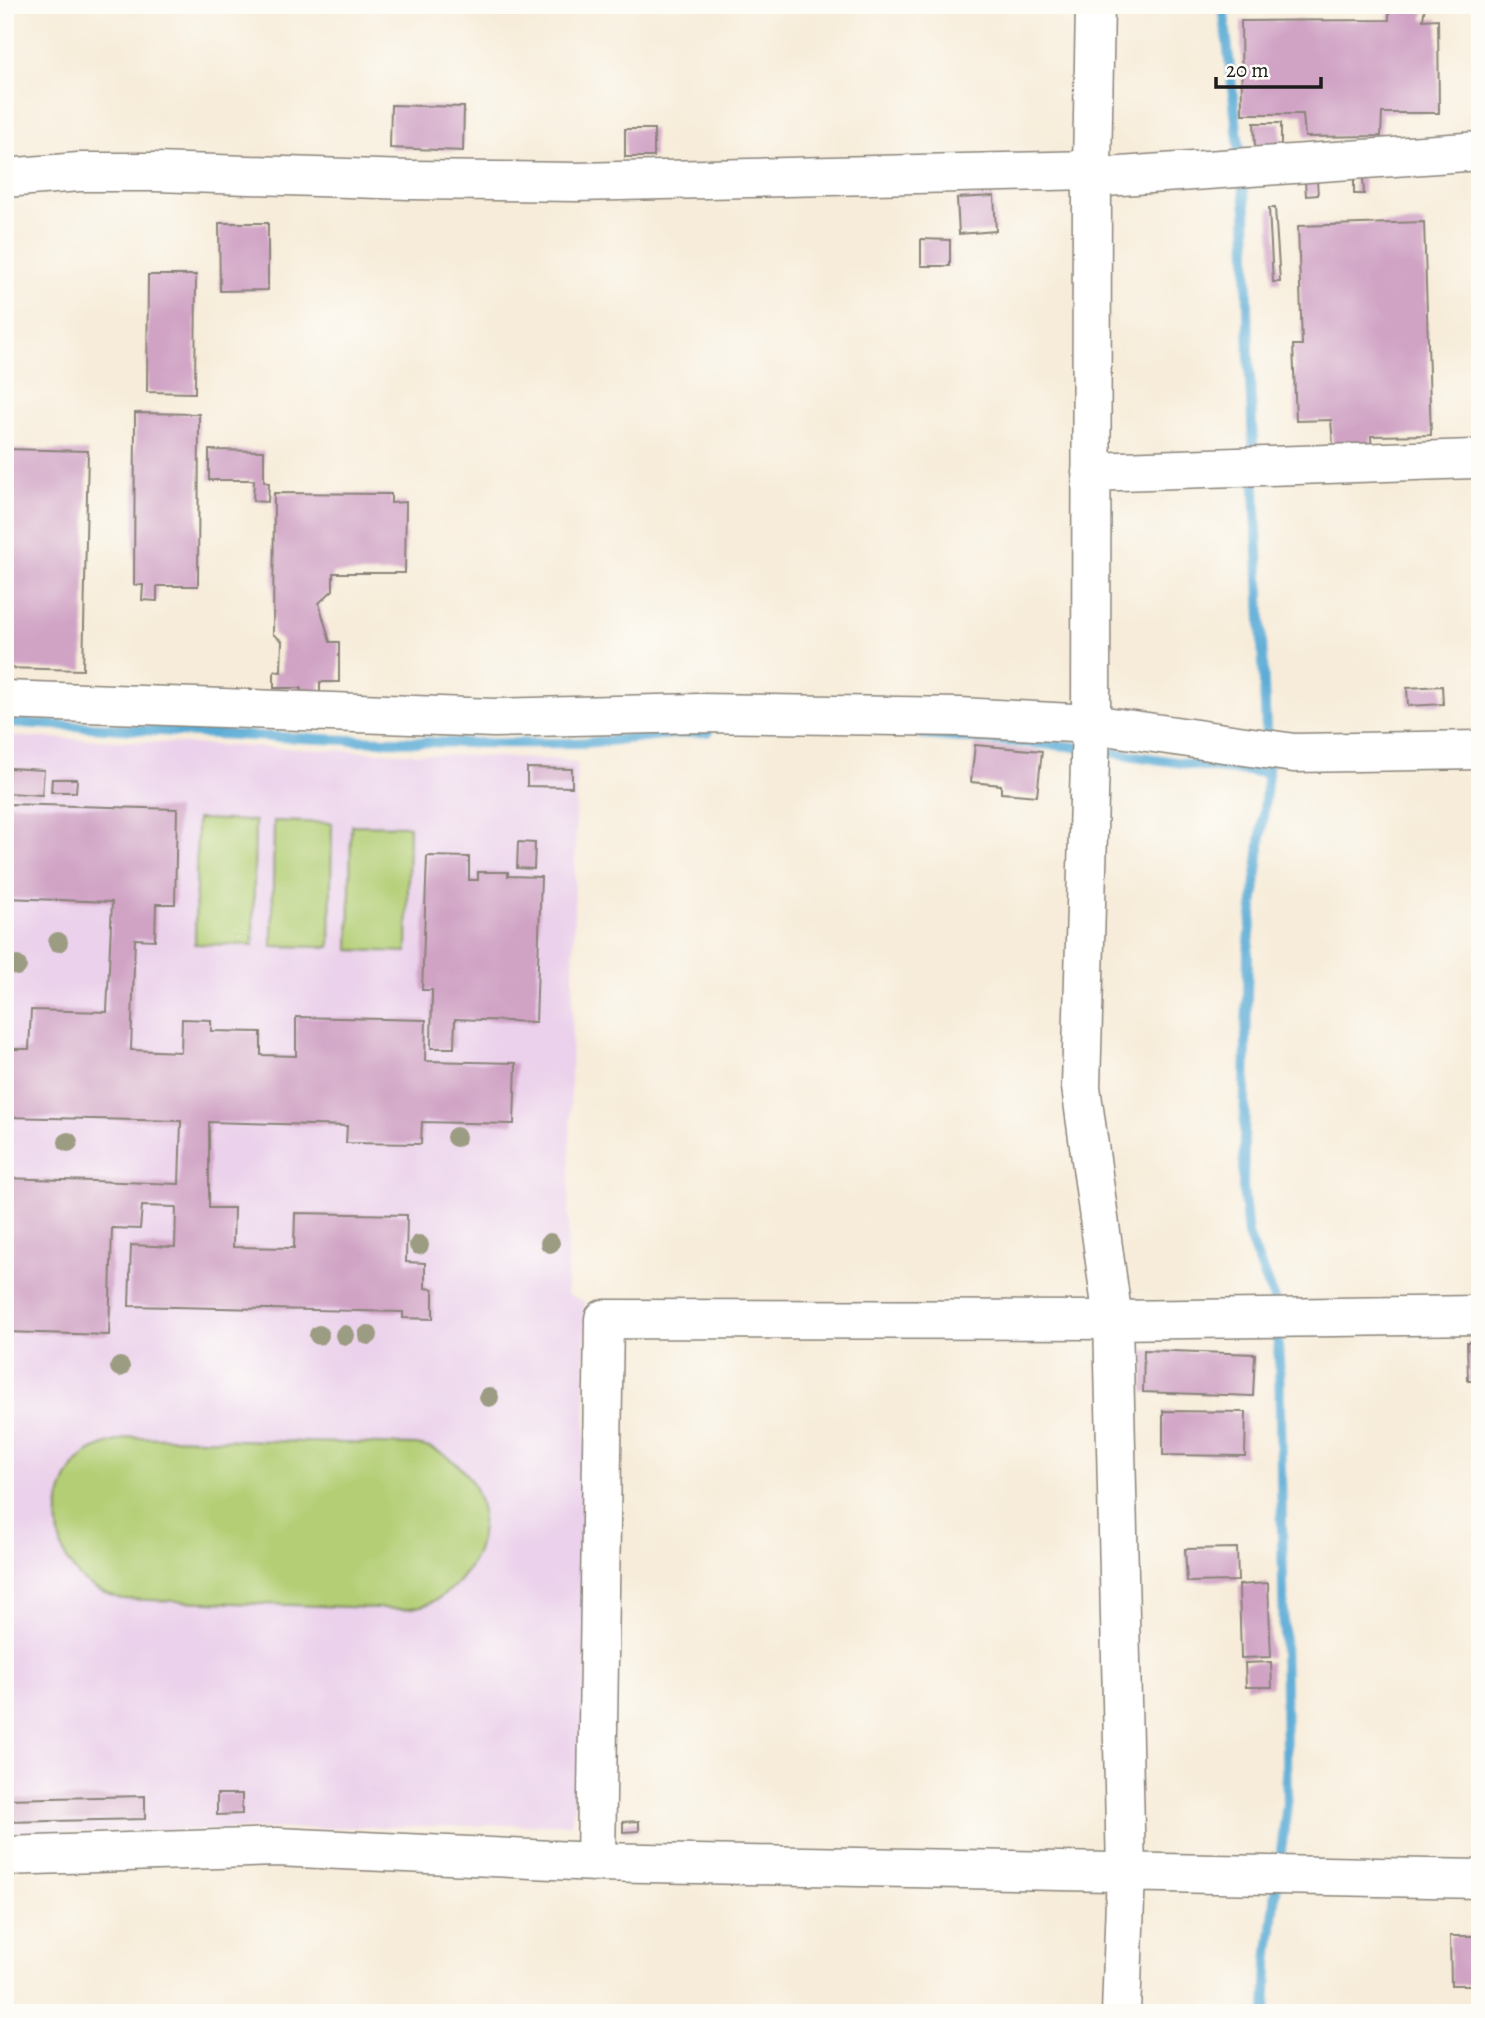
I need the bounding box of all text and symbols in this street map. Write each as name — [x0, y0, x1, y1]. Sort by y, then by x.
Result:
scale bar — [1216, 46, 1320, 90]
text: 20 m — [1226, 56, 1269, 84]

